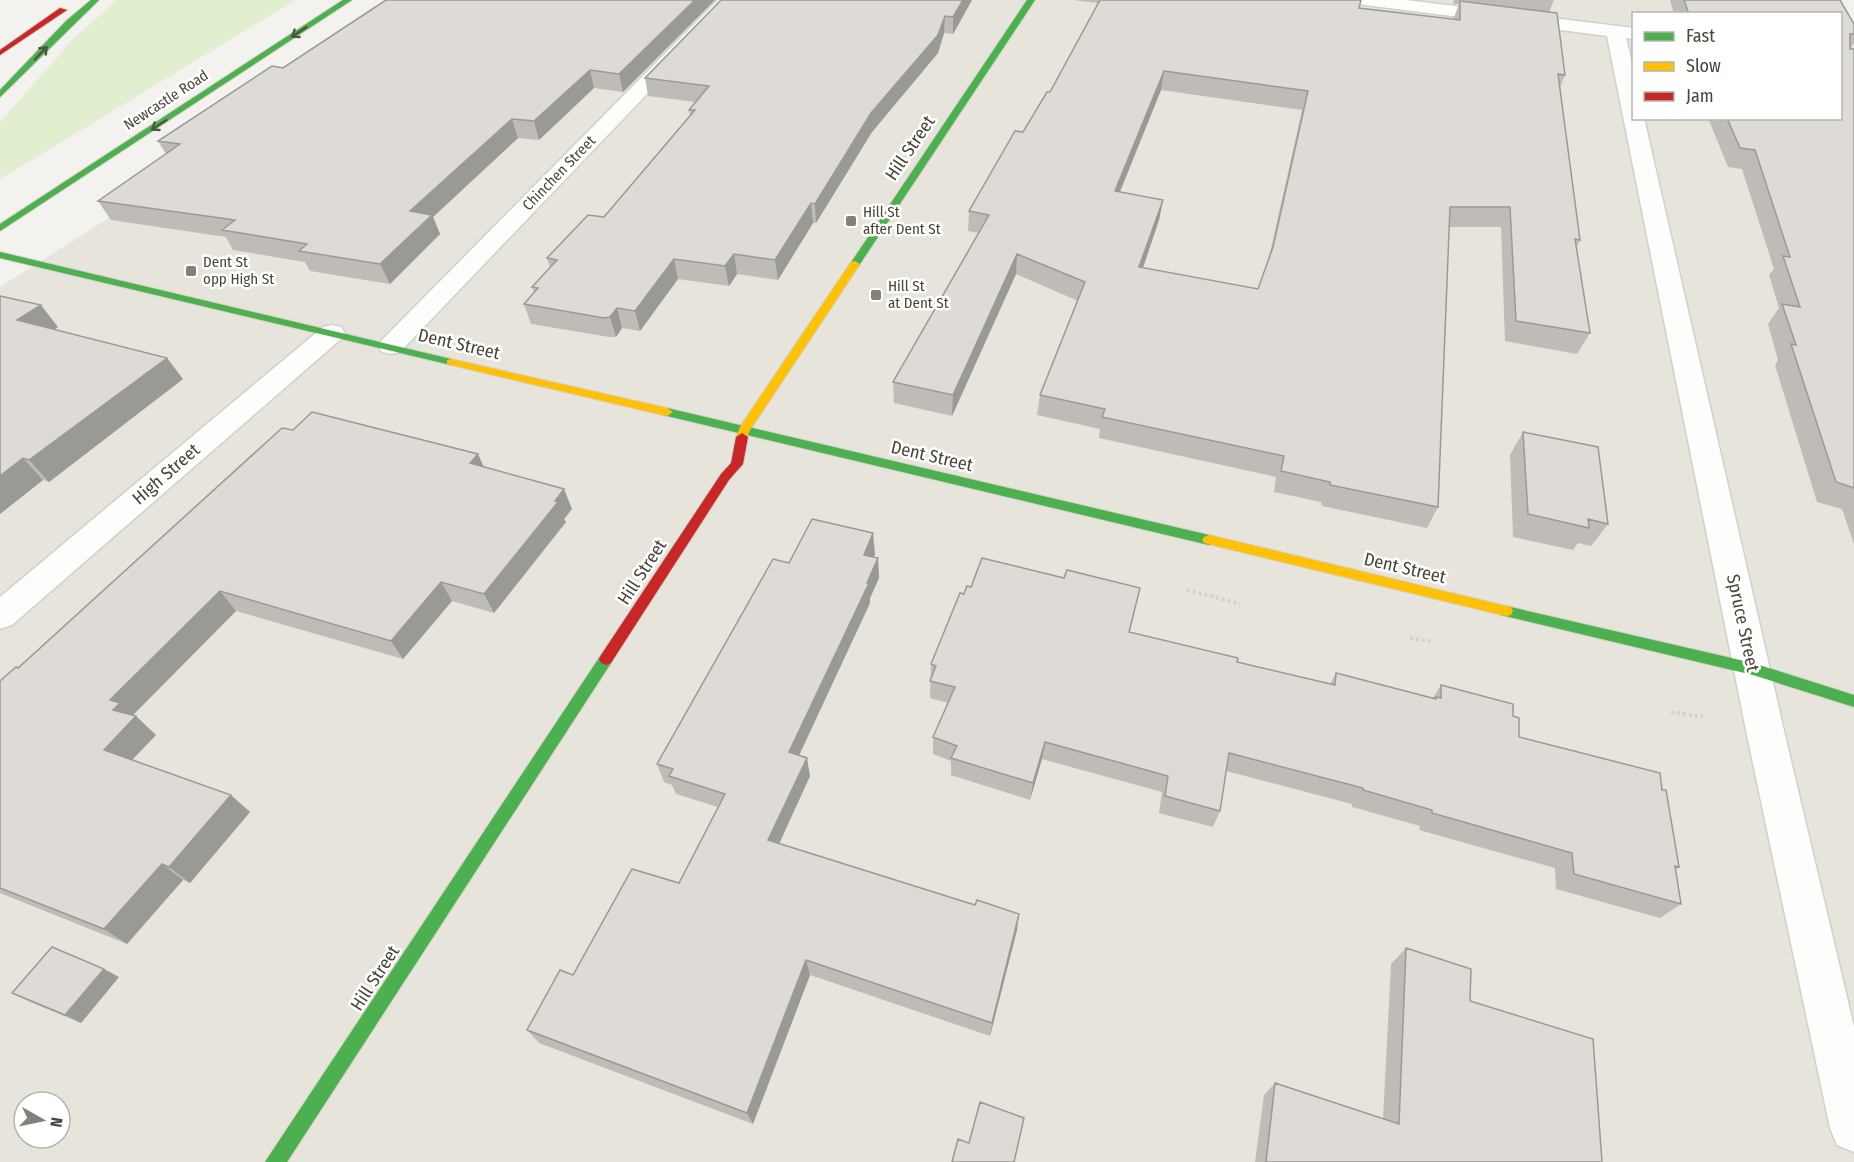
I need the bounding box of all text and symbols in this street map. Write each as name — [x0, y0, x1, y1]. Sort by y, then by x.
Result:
legend — [1632, 12, 1842, 120]
text: Fast — [1686, 25, 1715, 47]
one-way arrow — [292, 26, 308, 38]
one-way arrow — [33, 45, 48, 60]
text: Slow — [1686, 55, 1721, 77]
street label: Newcastle Road — [120, 66, 212, 134]
text: Jam — [1686, 85, 1714, 107]
street label: Hill Street — [880, 111, 940, 185]
one-way arrow — [151, 119, 167, 131]
street label: Chinchen Street — [519, 132, 599, 214]
place label: Hill St after Dent St — [863, 203, 941, 238]
marker: Hill St after Dent St — [844, 214, 858, 228]
place label: Dent St opp High St — [203, 253, 274, 288]
marker: Dent St opp High St — [184, 264, 198, 278]
place label: Hill St at Dent St — [888, 277, 949, 312]
marker: Hill St at Dent St — [869, 288, 883, 302]
street label: Dent Street — [416, 324, 502, 364]
street label: Dent Street — [889, 436, 975, 476]
street label: High Street — [128, 439, 204, 509]
street label: Hill Street — [613, 535, 671, 609]
street label: Dent Street — [1362, 548, 1448, 588]
street label: Spruce Street — [1722, 572, 1764, 674]
street label: Hill Street — [346, 941, 404, 1015]
north arrow — [12, 1090, 72, 1150]
text: N — [46, 1116, 66, 1128]

